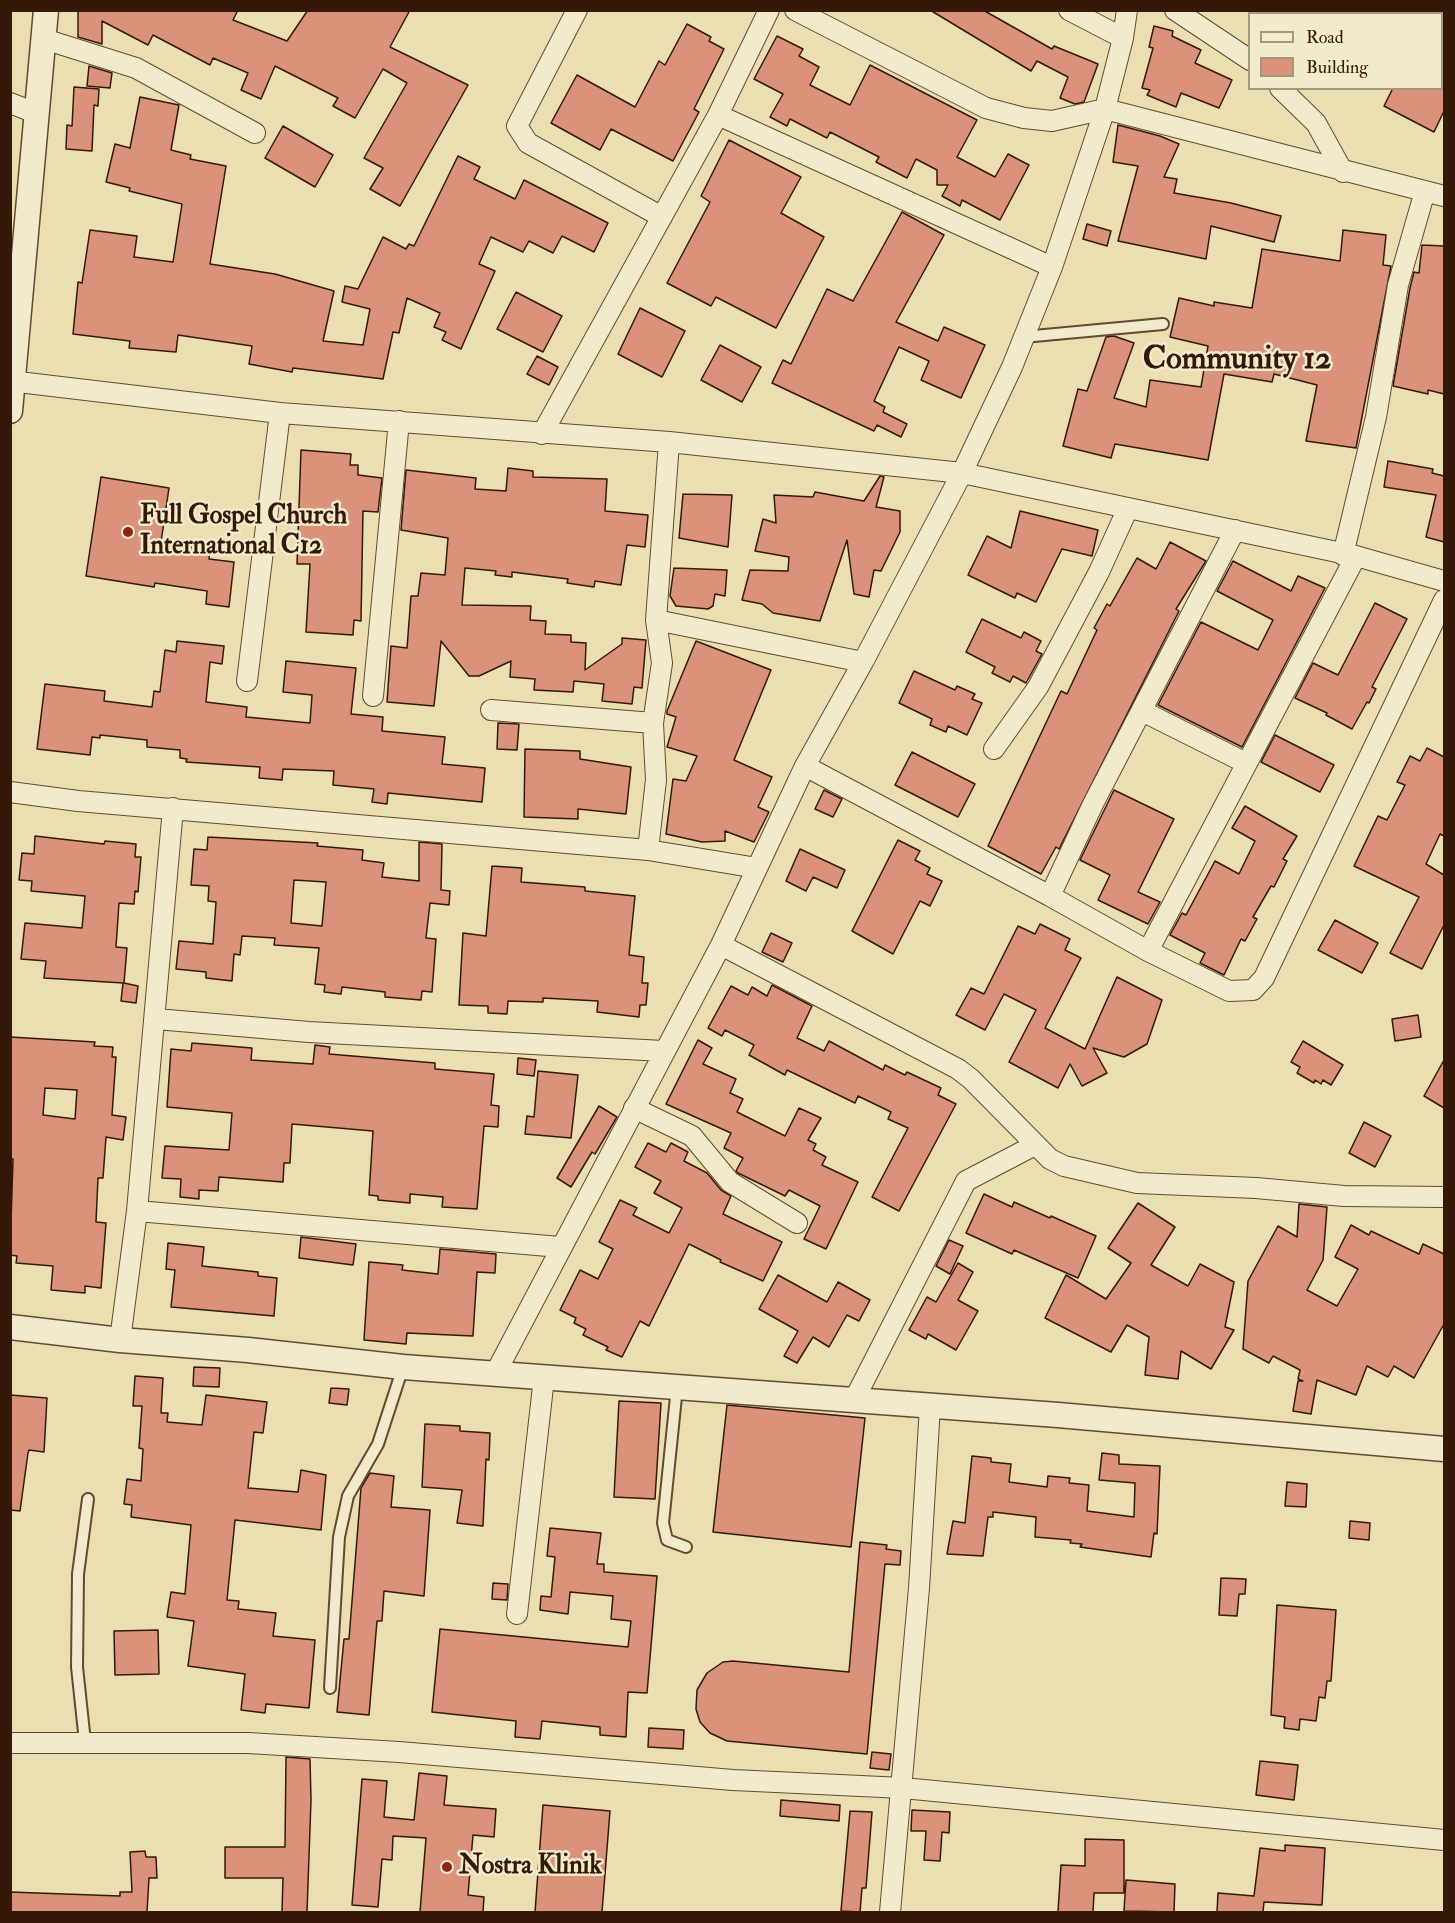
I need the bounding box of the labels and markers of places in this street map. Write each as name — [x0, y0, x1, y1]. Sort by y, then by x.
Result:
place label: Full Gospel Church International C12 — [140, 501, 347, 562]
marker: Full Gospel Church International C12 — [121, 525, 135, 539]
place label: Nostra Klinik — [459, 1851, 602, 1883]
marker: Nostra Klinik — [440, 1860, 454, 1874]

